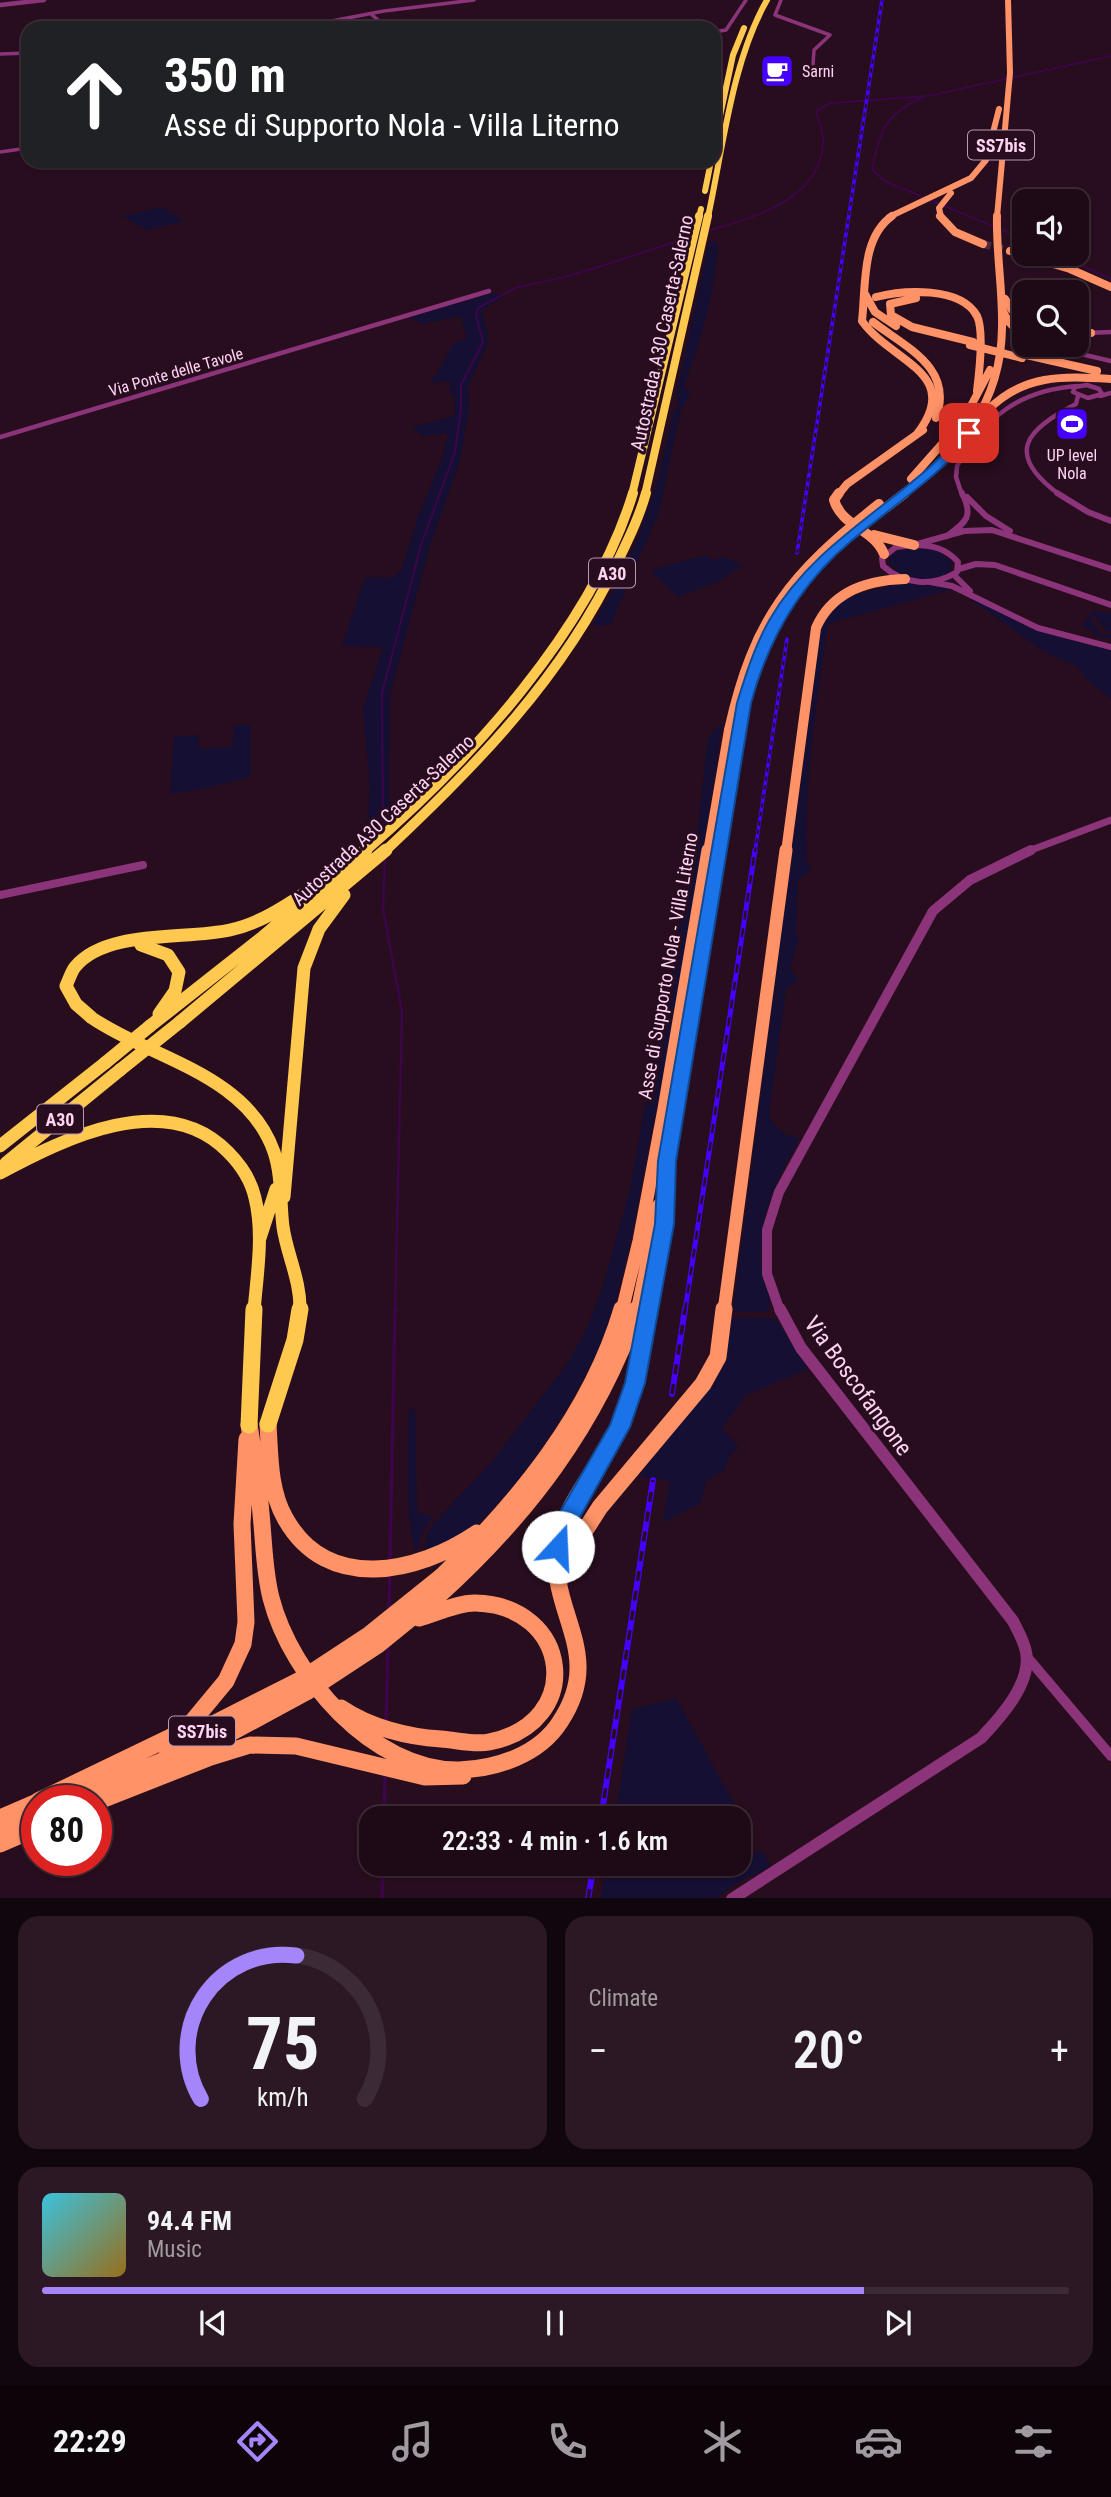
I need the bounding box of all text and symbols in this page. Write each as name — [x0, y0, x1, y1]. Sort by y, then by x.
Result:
text: 350 m — [164, 47, 286, 104]
icon: ahead — [49, 49, 140, 140]
cafe icon: Sarni — [758, 52, 796, 90]
place label: Sarni — [802, 62, 834, 81]
text: Asse di Supporto Nola - Villa Literno — [164, 106, 620, 144]
road number: SS7bis — [968, 130, 1034, 160]
map controls — [1012, 189, 1089, 357]
button: sound — [1012, 189, 1089, 266]
street label: Autostrada A30 Caserta-Salerno — [626, 213, 698, 453]
button: search — [1012, 280, 1089, 357]
street label: Via Ponte delle Tavole — [107, 344, 245, 400]
pin — [939, 403, 999, 463]
sports icon: UP level Nola — [1053, 405, 1091, 443]
icon: arrive — [950, 414, 988, 452]
place label: UP level Nola — [1047, 446, 1097, 483]
road number: A30 — [589, 558, 635, 588]
street label: Autostrada A30 Caserta-Salerno — [287, 730, 479, 910]
street label: Asse di Supporto Nola - Villa Literno — [633, 831, 703, 1101]
road number: A30 — [37, 1104, 83, 1134]
street label: Via Boscofangone — [798, 1311, 918, 1461]
position arrow — [521, 1510, 595, 1584]
road number: SS7bis — [169, 1716, 235, 1746]
speed limit sign: 80 — [21, 1785, 112, 1876]
text: 22:33 · 4 min · 1.6 km — [442, 1826, 668, 1856]
text: Climate — [589, 1985, 658, 2012]
text: 75 — [245, 2001, 319, 2087]
text: 20° — [793, 2020, 865, 2081]
text: − — [589, 2029, 608, 2073]
text: + — [1050, 2029, 1069, 2073]
text: km/h — [257, 2082, 308, 2111]
text: 94.4 FM — [147, 2206, 232, 2236]
text: Music — [147, 2236, 202, 2263]
icon: previous — [194, 2304, 232, 2342]
icon: pause — [536, 2304, 574, 2342]
icon: next — [879, 2304, 917, 2342]
icon: directions — [233, 2417, 282, 2466]
icon: music — [388, 2417, 437, 2466]
icon: phone — [543, 2417, 592, 2466]
icon: climate — [698, 2417, 747, 2466]
icon: car — [854, 2417, 903, 2466]
icon: filters — [1009, 2417, 1058, 2466]
text: 22:29 — [53, 2422, 127, 2460]

